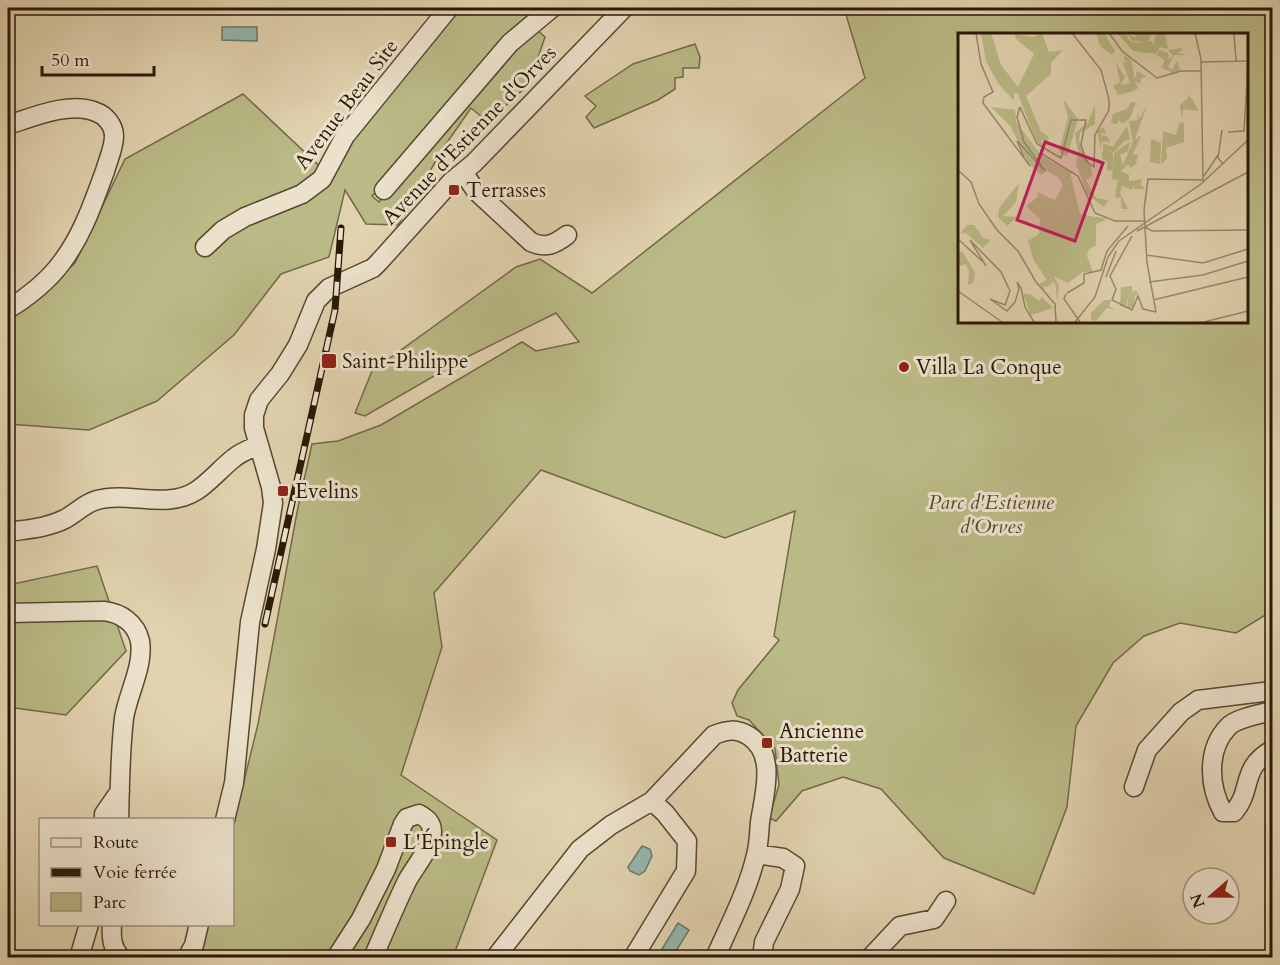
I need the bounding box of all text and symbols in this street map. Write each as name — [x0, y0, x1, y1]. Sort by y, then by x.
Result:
street label: Avenue Beau Site — [288, 33, 405, 175]
inset map — [958, 33, 1247, 322]
scale bar — [42, 39, 154, 77]
street label: Avenue d'Estienne d'Orves — [376, 39, 563, 232]
text: 50 m — [51, 48, 90, 73]
place label: Terrasses — [466, 176, 546, 205]
marker: Terrasses — [447, 183, 461, 197]
place label: Saint-Philippe — [342, 347, 468, 376]
marker: Saint-Philippe — [320, 352, 338, 370]
place label: Villa La Conque — [916, 353, 1062, 382]
marker: Villa La Conque — [897, 360, 911, 374]
place label: Evelins — [295, 477, 358, 506]
marker: Evelins — [276, 484, 290, 498]
park label: Parc d'Estienne d'Orves — [928, 488, 1055, 541]
place label: Ancienne Batterie — [779, 717, 864, 770]
marker: Ancienne Batterie — [760, 736, 774, 750]
legend — [39, 818, 234, 926]
place label: L'Épingle — [403, 828, 489, 857]
text: Route — [93, 830, 139, 855]
marker: L'Épingle — [384, 835, 398, 849]
text: Voie ferrée — [93, 860, 177, 885]
north arrow — [1181, 866, 1241, 926]
text: Parc — [93, 890, 126, 915]
text: N — [1185, 890, 1211, 911]

